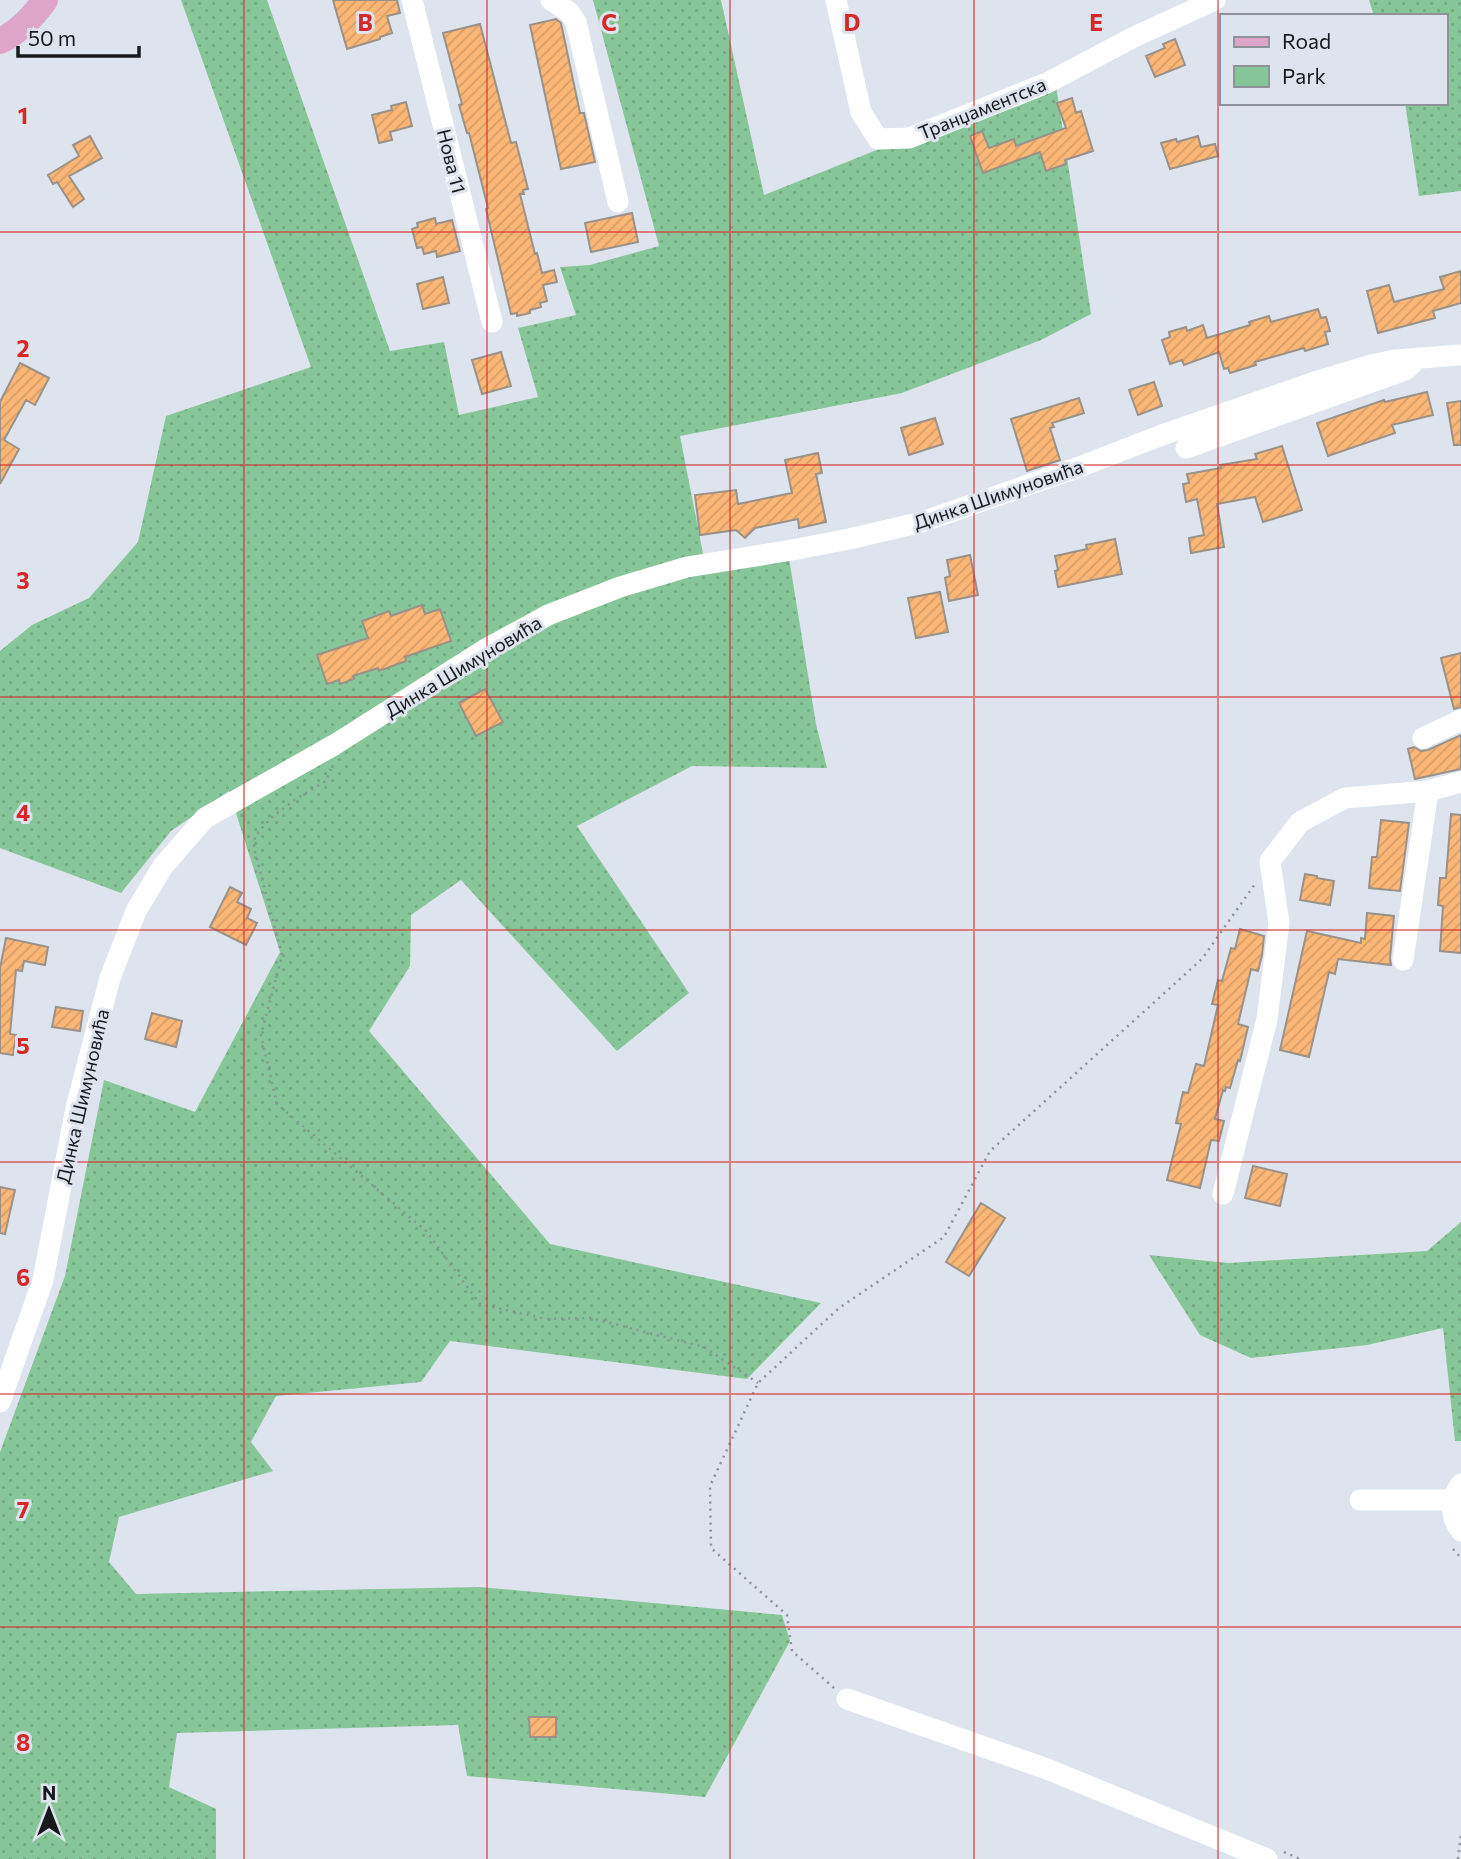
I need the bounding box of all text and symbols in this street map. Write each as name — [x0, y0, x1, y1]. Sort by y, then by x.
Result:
text: B — [357, 8, 373, 36]
text: C — [601, 8, 617, 36]
text: D — [844, 8, 861, 36]
text: E — [1089, 8, 1103, 36]
scale bar — [18, 14, 138, 58]
legend — [1220, 14, 1447, 105]
text: 50 m — [28, 25, 76, 50]
text: Road — [1282, 28, 1331, 53]
text: Park — [1282, 63, 1326, 88]
street label: Транџаментска — [915, 72, 1049, 144]
text: 1 — [18, 101, 28, 129]
street label: Нова 11 — [433, 126, 471, 196]
text: 2 — [16, 334, 30, 362]
street label: Динка Шимуновића — [910, 454, 1086, 534]
text: 3 — [16, 566, 30, 594]
street label: Динка Шимуновића — [381, 610, 545, 722]
text: 4 — [16, 798, 30, 826]
street label: Динка Шимуновића — [51, 1007, 113, 1185]
text: 5 — [16, 1031, 30, 1059]
text: 6 — [16, 1263, 30, 1291]
text: 7 — [17, 1495, 29, 1523]
text: 8 — [16, 1728, 30, 1756]
north arrow — [14, 1775, 84, 1845]
text: N — [42, 1781, 56, 1804]

